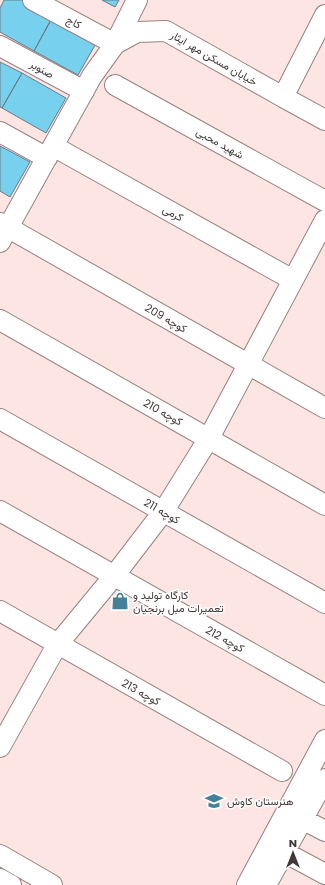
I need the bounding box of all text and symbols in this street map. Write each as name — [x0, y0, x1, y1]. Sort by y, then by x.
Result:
street label: کاج — [64, 11, 85, 33]
street label: خیابان مسکن مهر ایثار — [167, 26, 260, 89]
street label: صنوبر — [26, 55, 57, 82]
street label: شهید محبی — [193, 123, 247, 163]
street label: کرمی — [160, 201, 186, 225]
street label: کوچه 209 — [142, 300, 190, 336]
street label: کوچه 210 — [141, 395, 186, 429]
street label: کوچه 211 — [141, 494, 183, 528]
place label: کارگاه تولید و تعمیرات مبل برنجیان — [133, 587, 224, 616]
shop icon: کارگاه تولید و تعمیرات مبل برنجیان — [110, 591, 130, 611]
street label: کوچه 212 — [203, 622, 247, 656]
street label: کوچه 213 — [119, 675, 163, 709]
school or university icon: هنرستان کاوش — [204, 791, 224, 811]
place label: هنرستان کاوش — [227, 793, 294, 809]
north arrow — [273, 833, 313, 873]
text: N — [289, 835, 297, 851]

